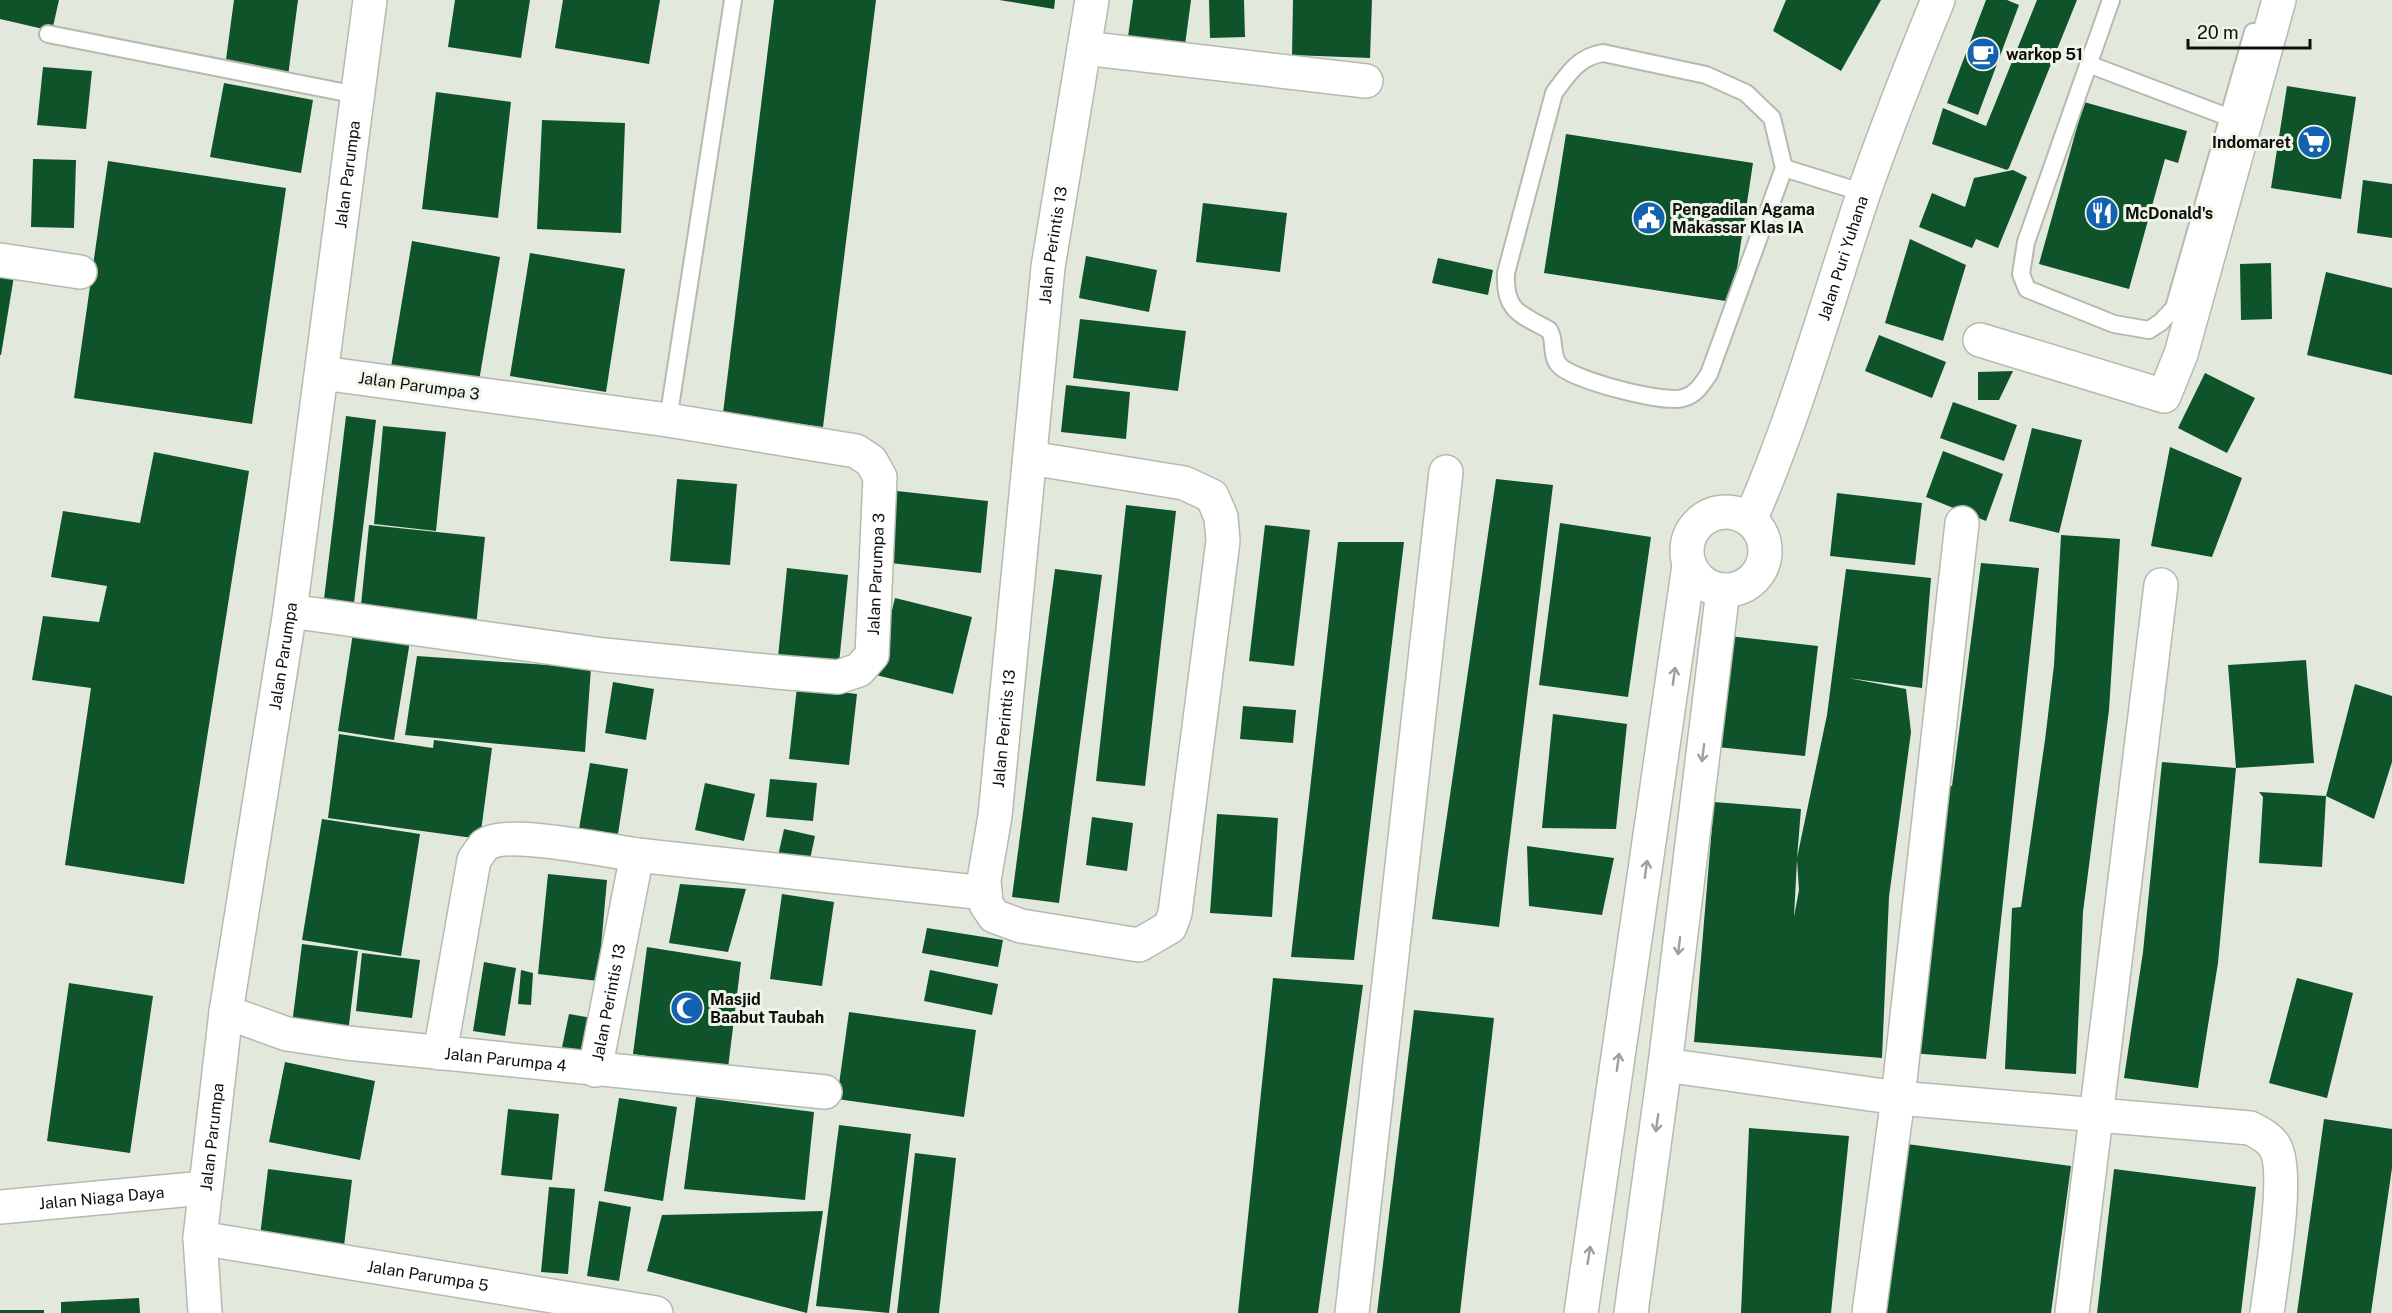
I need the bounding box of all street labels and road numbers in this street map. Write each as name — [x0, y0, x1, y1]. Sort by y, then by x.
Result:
street label: Jalan Parumpa — [331, 119, 364, 230]
street label: Jalan Perintis 13 — [1035, 185, 1071, 305]
street label: Jalan Puri Yuhana — [1814, 193, 1872, 323]
street label: Jalan Parumpa 3 — [357, 368, 481, 404]
street label: Jalan Parumpa 3 — [863, 513, 888, 636]
street label: Jalan Parumpa — [265, 601, 301, 711]
street label: Jalan Perintis 13 — [988, 668, 1019, 789]
street label: Jalan Perintis 13 — [588, 942, 629, 1062]
street label: Jalan Parumpa 4 — [444, 1044, 568, 1075]
street label: Jalan Parumpa — [196, 1082, 227, 1192]
street label: Jalan Niaga Daya — [38, 1182, 165, 1213]
street label: Jalan Parumpa 5 — [366, 1256, 490, 1295]

